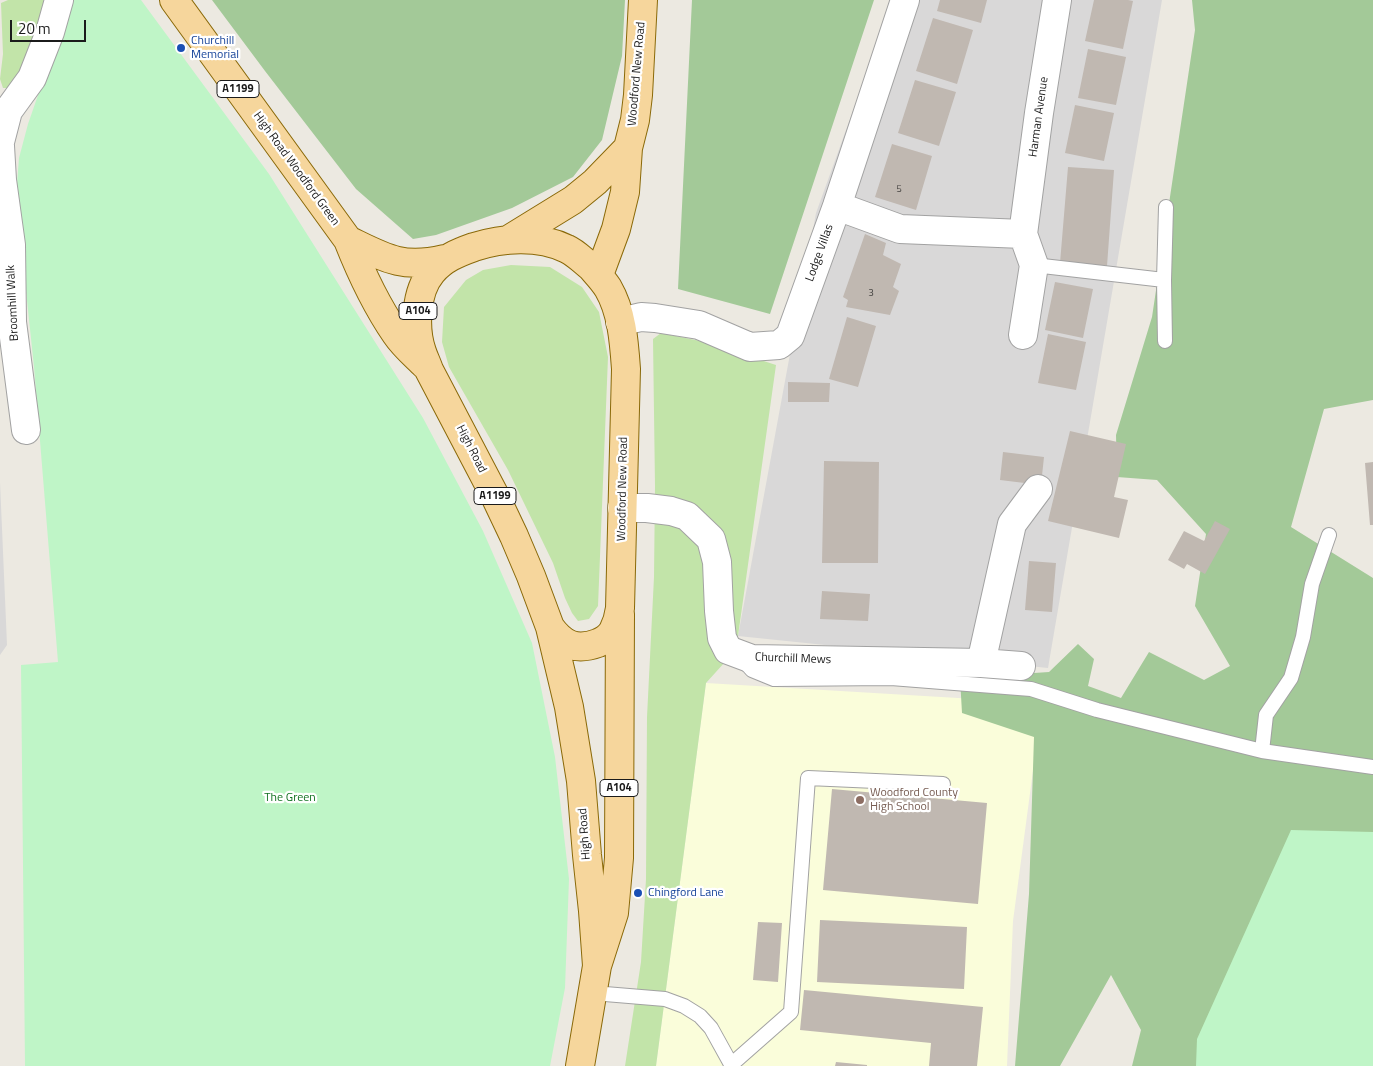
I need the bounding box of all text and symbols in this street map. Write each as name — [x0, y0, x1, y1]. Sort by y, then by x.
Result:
scale bar — [12, 10, 89, 42]
text: 20 m — [18, 17, 51, 40]
street label: Woodford New Road — [625, 21, 649, 127]
place label: Churchill Memorial — [191, 34, 239, 62]
marker: Churchill Memorial — [175, 42, 187, 54]
street label: Harman Avenue — [1026, 76, 1052, 158]
road number: A1199 — [217, 80, 259, 98]
street label: High Road Woodford Green — [250, 109, 342, 229]
house number: 5 — [896, 184, 902, 196]
street label: Lodge Villas — [803, 222, 837, 284]
street label: Broomhill Walk — [4, 264, 22, 342]
house number: 3 — [868, 288, 874, 300]
road number: A104 — [399, 302, 437, 320]
street label: High Road — [453, 423, 489, 475]
street label: Woodford New Road — [615, 437, 631, 541]
road number: A1199 — [474, 488, 516, 504]
street label: Churchill Mews — [754, 650, 832, 668]
road number: A104 — [600, 780, 638, 796]
place label: Woodford County High School — [870, 786, 958, 814]
park label: The Green — [264, 791, 316, 805]
marker: Woodford County High School — [854, 794, 866, 806]
street label: High Road — [576, 808, 594, 860]
place label: Chingford Lane — [648, 886, 724, 900]
marker: Chingford Lane — [632, 887, 644, 899]

